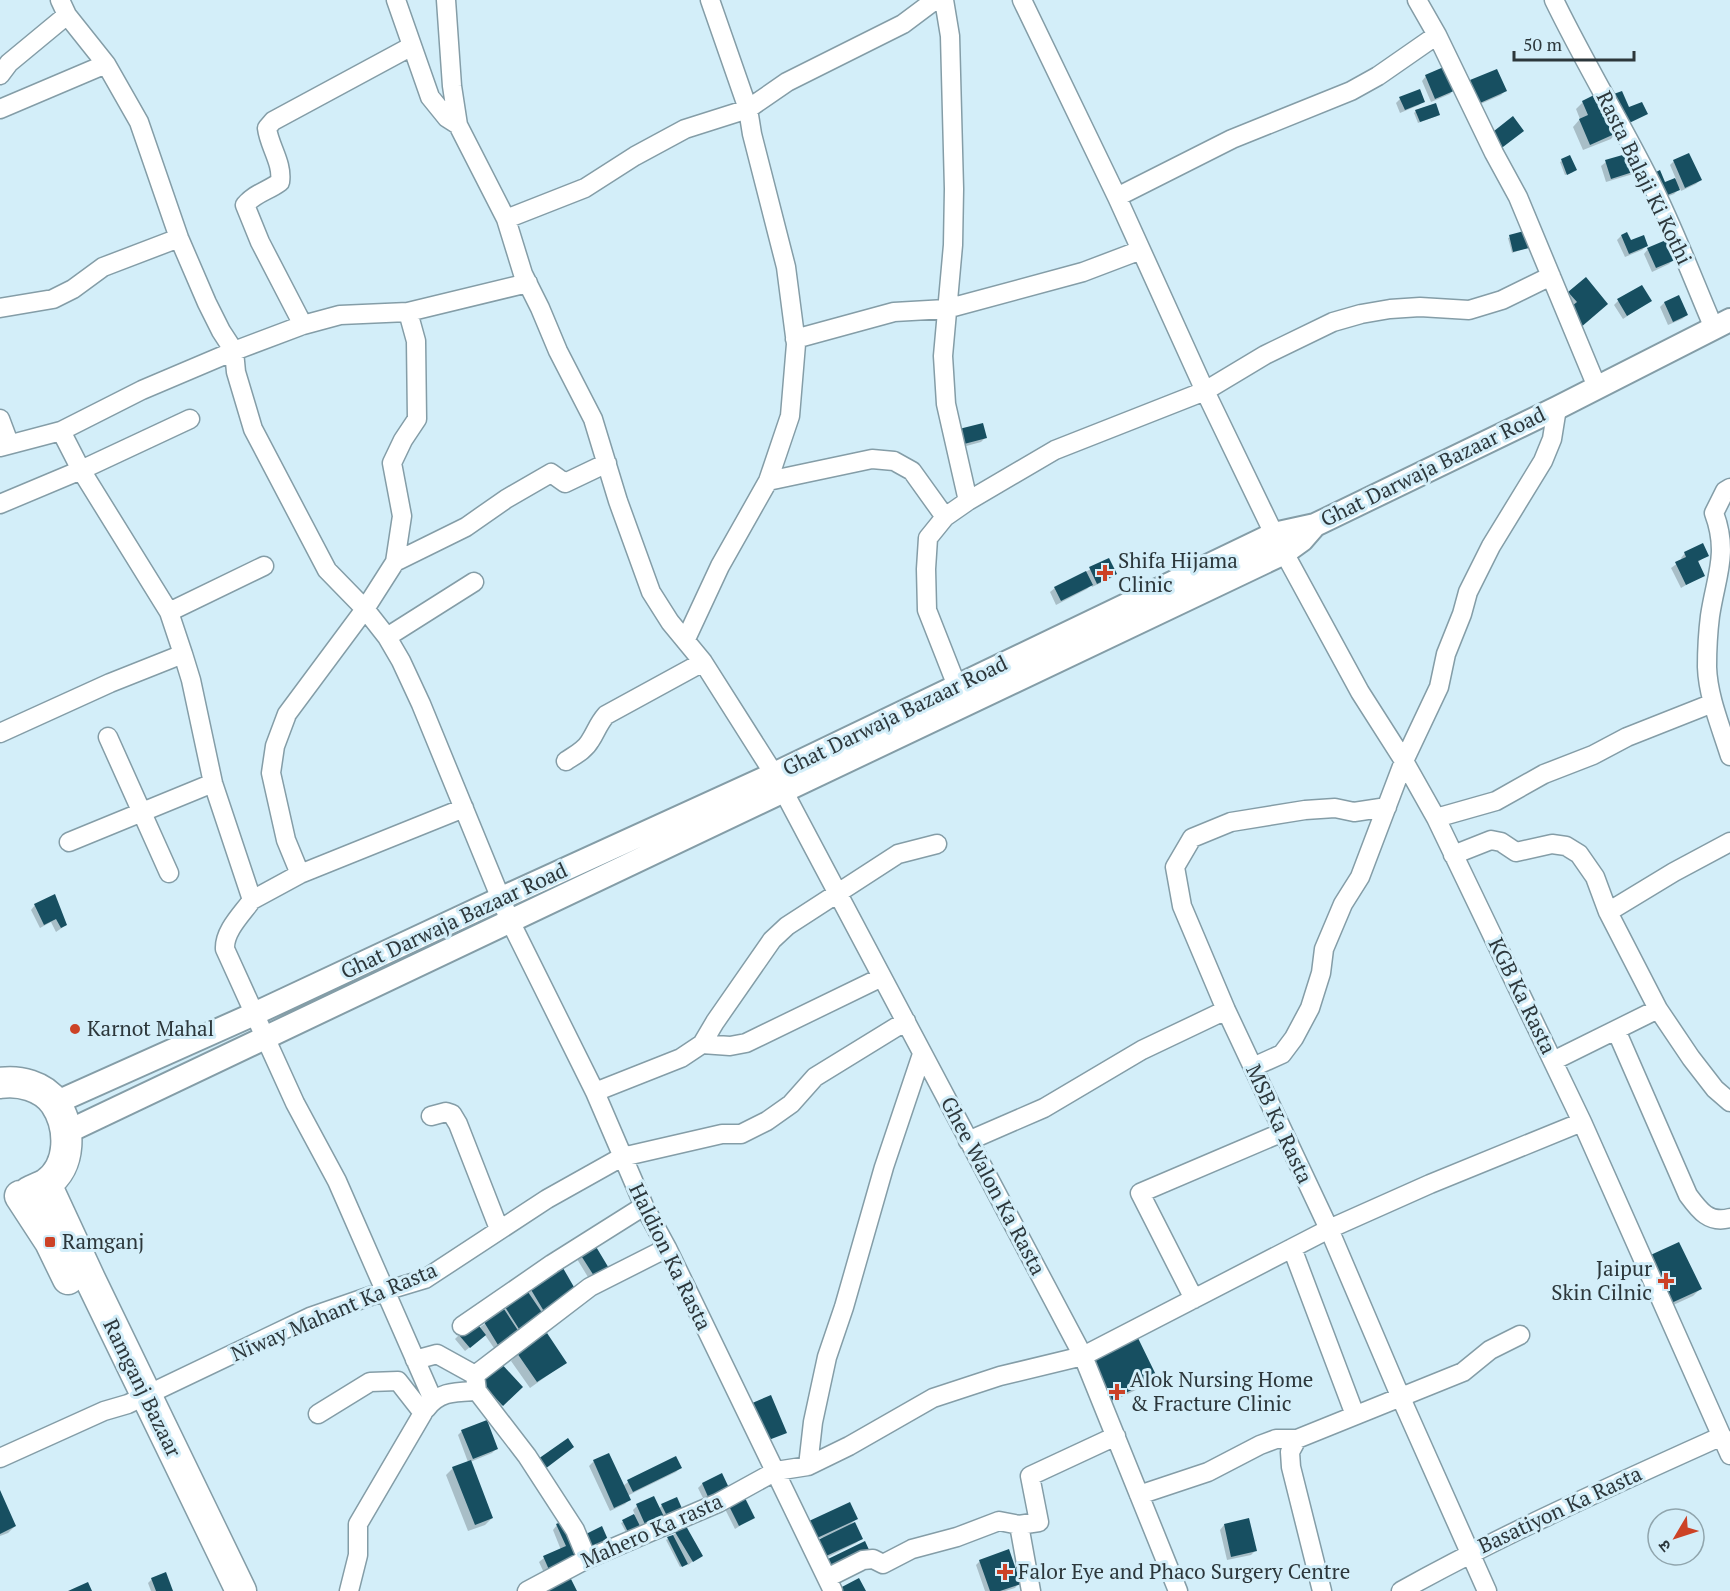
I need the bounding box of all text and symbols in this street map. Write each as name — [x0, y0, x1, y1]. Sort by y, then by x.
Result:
scale bar — [1514, 24, 1634, 62]
text: 50 m — [1523, 32, 1563, 56]
street label: Rasta Balaji Ki Kothi — [1591, 86, 1699, 269]
street label: Ghat Darwaja Bazaar Road — [1316, 399, 1550, 533]
place label: Shifa Hijama Clinic — [1118, 546, 1238, 598]
marker: Shifa Hijama Clinic — [1096, 564, 1114, 582]
street label: Ghat Darwaja Bazaar Road — [778, 648, 1012, 782]
street label: Ghat Darwaja Bazaar Road — [336, 855, 572, 985]
street label: KGB Ka Rasta — [1483, 933, 1563, 1059]
place label: Karnot Mahal — [87, 1014, 214, 1042]
marker: Karnot Mahal — [68, 1022, 82, 1036]
street label: MSB Ka Rasta — [1240, 1060, 1320, 1188]
street label: Ghee Walon Ka Rasta — [935, 1091, 1053, 1280]
street label: Haldion Ka Rasta — [623, 1178, 719, 1335]
place label: Ramganj — [62, 1227, 144, 1255]
marker: Ramganj — [43, 1235, 57, 1249]
place label: Jaipur Skin Cilnic — [1551, 1254, 1652, 1306]
street label: Niway Mahant Ka Rasta — [226, 1255, 441, 1367]
marker: Jaipur Skin Cilnic — [1657, 1272, 1675, 1290]
street label: Ramganj Bazaar — [97, 1314, 188, 1461]
place label: Alok Nursing Home & Fracture Clinic — [1130, 1365, 1313, 1417]
marker: Alok Nursing Home & Fracture Clinic — [1108, 1383, 1126, 1401]
street label: Basatiyon Ka Rasta — [1473, 1459, 1646, 1559]
street label: Mahero Ka rasta — [577, 1486, 727, 1574]
north arrow — [1646, 1507, 1706, 1567]
text: उ — [1652, 1535, 1676, 1557]
place label: Falor Eye and Phaco Surgery Centre — [1018, 1557, 1350, 1585]
marker: Falor Eye and Phaco Surgery Centre — [996, 1563, 1014, 1581]

